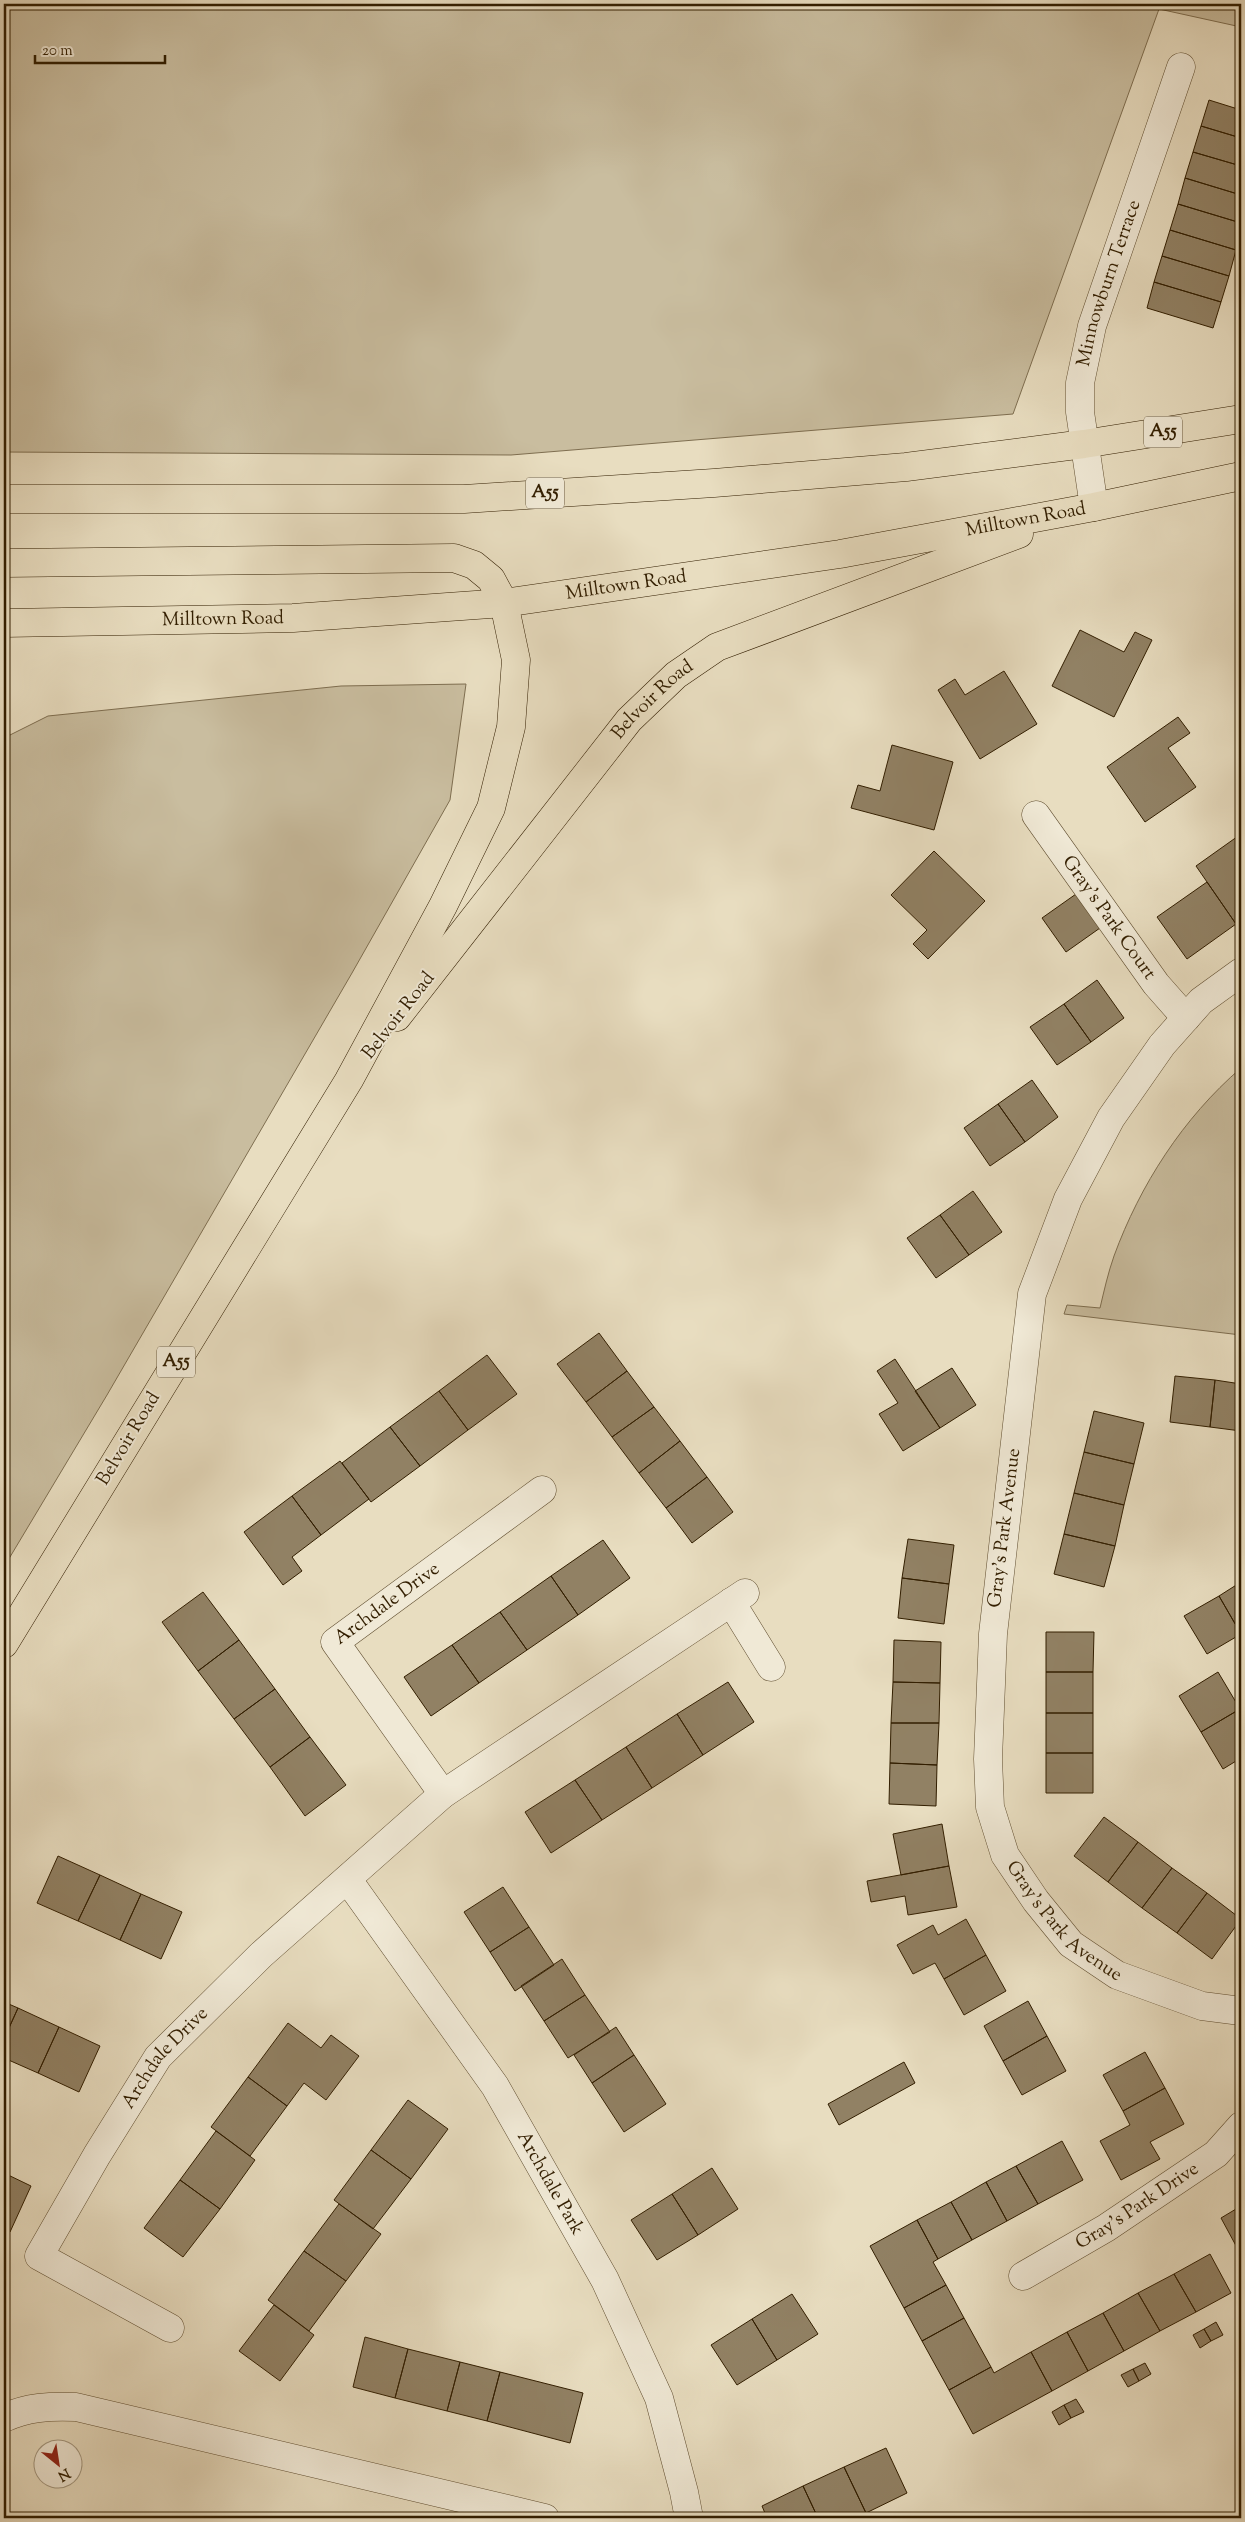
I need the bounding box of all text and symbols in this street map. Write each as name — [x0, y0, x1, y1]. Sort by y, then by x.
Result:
scale bar — [35, 32, 165, 64]
text: 20 m — [42, 41, 73, 62]
street label: Minnowburn Terrace — [1070, 196, 1148, 369]
road number: A55 — [1144, 417, 1182, 448]
road number: A55 — [526, 478, 564, 508]
street label: Milltown Road — [963, 495, 1088, 544]
street label: Milltown Road — [564, 563, 689, 607]
street label: Milltown Road — [162, 605, 284, 634]
street label: Belvoir Road — [605, 653, 699, 745]
street label: Gray's Park Court — [1055, 850, 1163, 986]
street label: Belvoir Road — [356, 966, 442, 1066]
road number: A55 — [157, 1346, 195, 1378]
street label: Belvoir Road — [90, 1387, 168, 1491]
street label: Gray's Park Avenue — [982, 1447, 1028, 1609]
street label: Archdale Drive — [329, 1556, 446, 1652]
street label: Gray's Park Avenue — [999, 1855, 1128, 1988]
street label: Archdale Drive — [115, 2001, 215, 2114]
street label: Archdale Park — [510, 2126, 591, 2241]
street label: Gray's Park Drive — [1070, 2156, 1205, 2256]
north arrow — [32, 2440, 82, 2490]
text: N — [54, 2462, 73, 2485]

